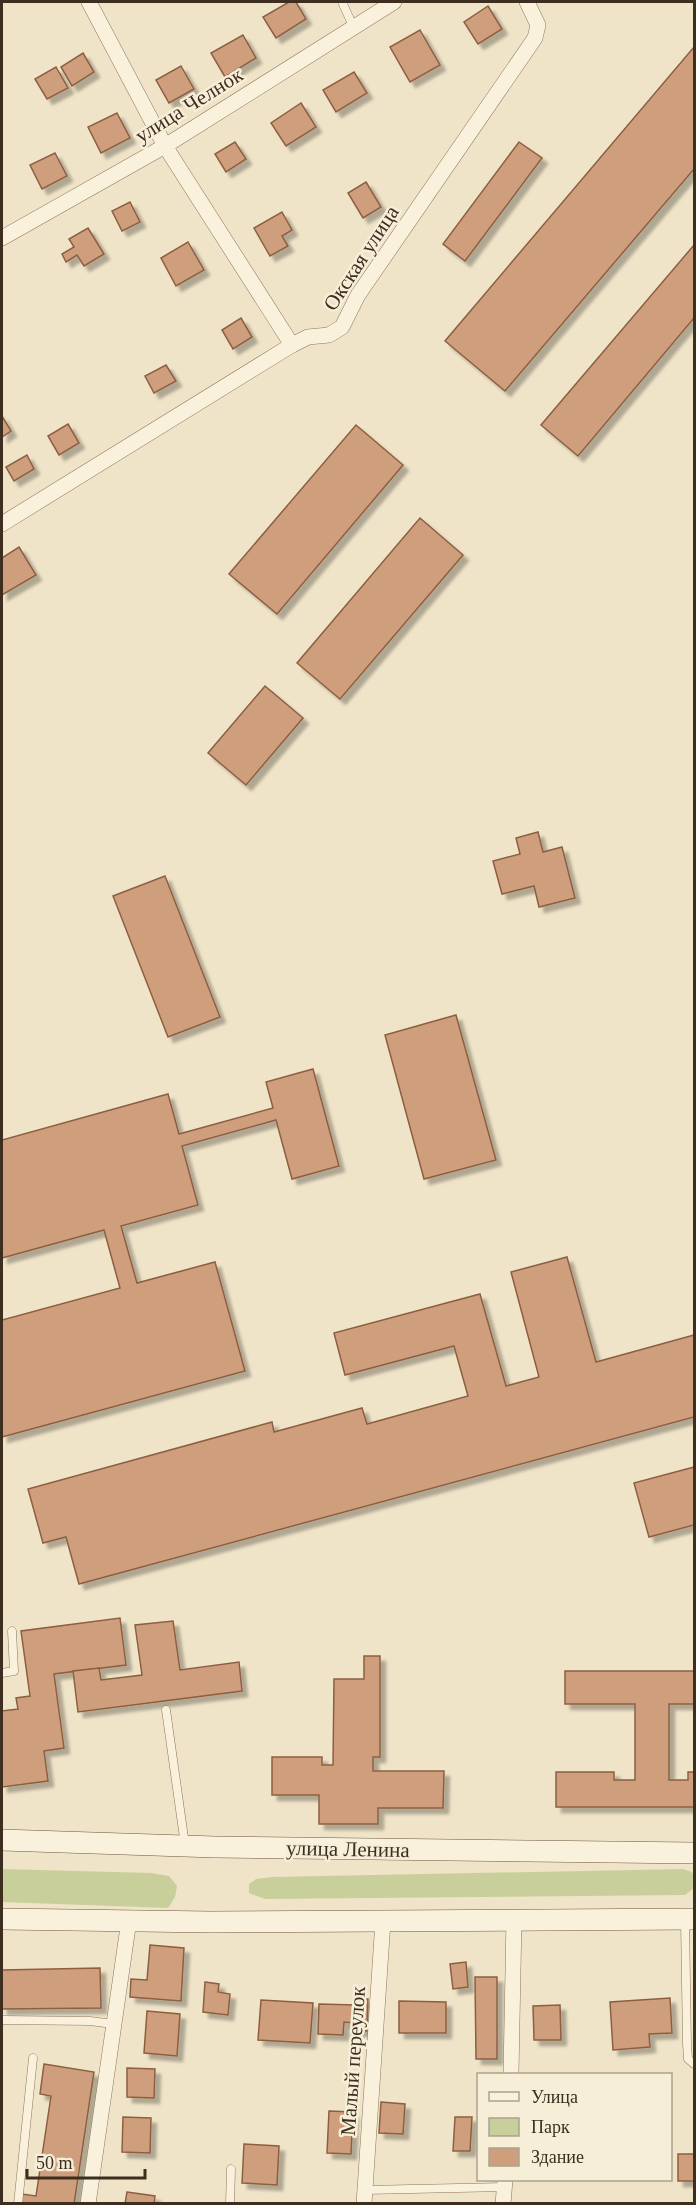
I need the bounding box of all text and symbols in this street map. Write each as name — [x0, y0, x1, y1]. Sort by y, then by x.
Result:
street label: улица Челнок — [131, 62, 248, 148]
street label: Окская улица — [318, 201, 404, 315]
street label: улица Ленина — [286, 1836, 411, 1862]
street label: Малый переулок — [336, 1985, 370, 2137]
legend — [477, 2073, 672, 2181]
text: Улица — [531, 2087, 578, 2107]
text: Парк — [531, 2117, 570, 2137]
scale bar — [27, 2142, 146, 2180]
text: Здание — [531, 2147, 584, 2167]
text: 50 m — [36, 2153, 73, 2173]

